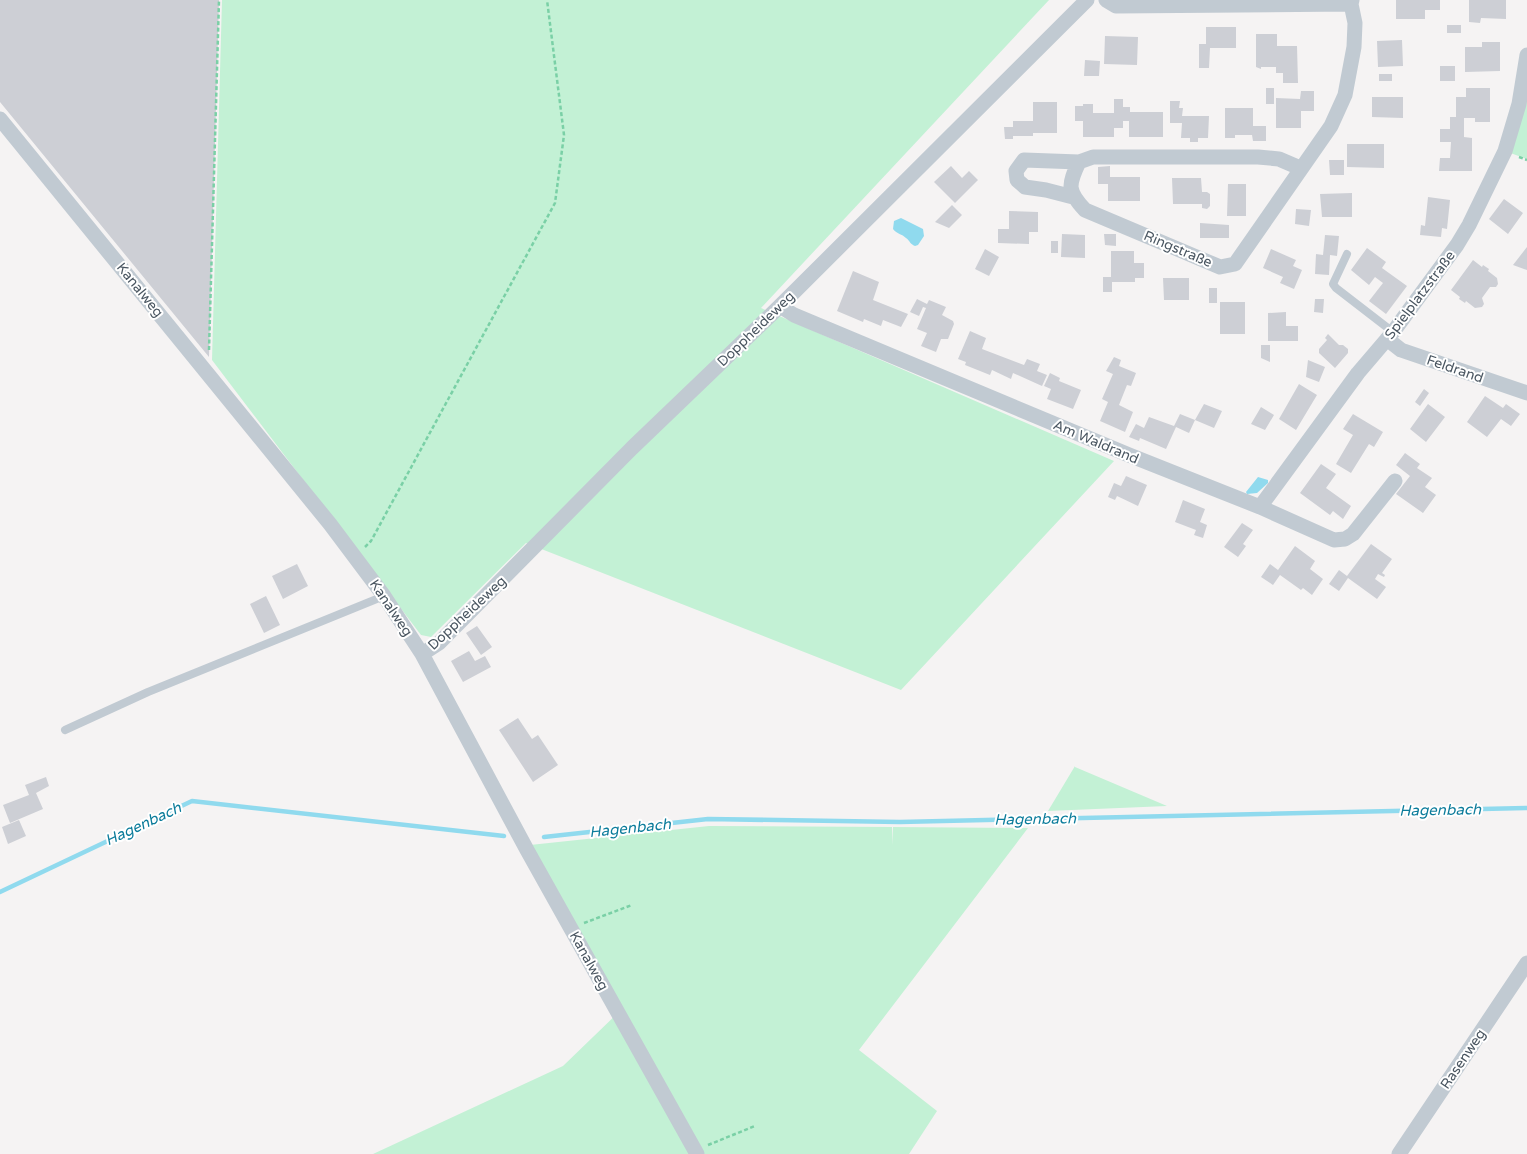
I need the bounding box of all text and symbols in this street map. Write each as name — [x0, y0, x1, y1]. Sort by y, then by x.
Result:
street label: Ringstraße — [1141, 227, 1215, 271]
street label: Spielplatzstraße — [1381, 247, 1459, 343]
street label: Kanalweg — [113, 259, 167, 321]
street label: Doppheideweg — [714, 288, 798, 370]
street label: Feldrand — [1424, 351, 1486, 387]
street label: Am Waldrand — [1051, 416, 1141, 468]
street label: Doppheideweg — [424, 572, 510, 654]
street label: Kanalweg — [366, 576, 416, 640]
water label: Hagenbach — [102, 798, 185, 849]
water label: Hagenbach — [1399, 800, 1482, 820]
water label: Hagenbach — [994, 809, 1077, 829]
water label: Hagenbach — [588, 815, 673, 841]
street label: Kanalweg — [566, 929, 612, 993]
street label: Rasenweg — [1437, 1026, 1489, 1092]

